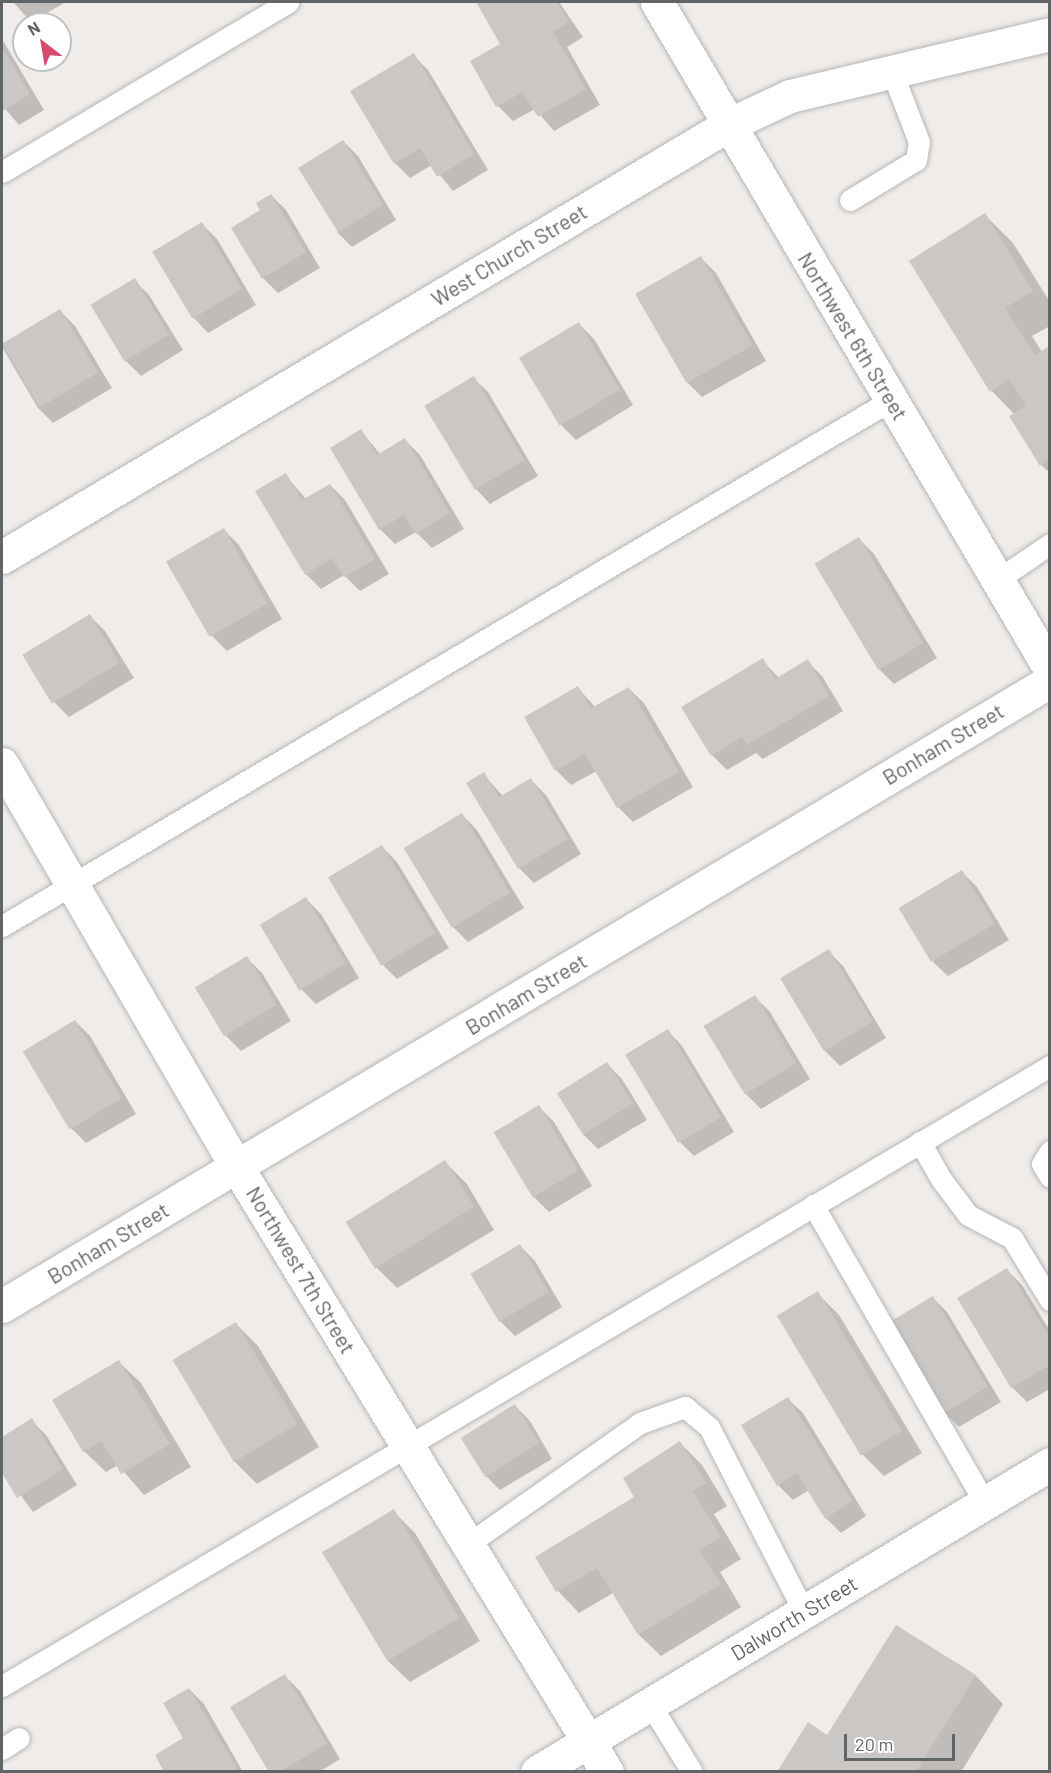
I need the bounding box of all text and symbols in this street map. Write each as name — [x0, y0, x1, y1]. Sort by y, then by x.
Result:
north arrow — [12, 12, 72, 72]
text: N — [24, 17, 43, 39]
street label: West Church Street — [427, 199, 591, 311]
street label: Northwest 6th Street — [793, 247, 913, 425]
street label: Bonham Street — [878, 698, 1008, 790]
street label: Bonham Street — [461, 948, 591, 1040]
street label: Northwest 7th Street — [241, 1182, 361, 1358]
street label: Bonham Street — [43, 1197, 173, 1289]
street label: Dalworth Street — [726, 1570, 862, 1666]
scale bar — [847, 1722, 958, 1760]
text: 20 m — [855, 1733, 893, 1755]

